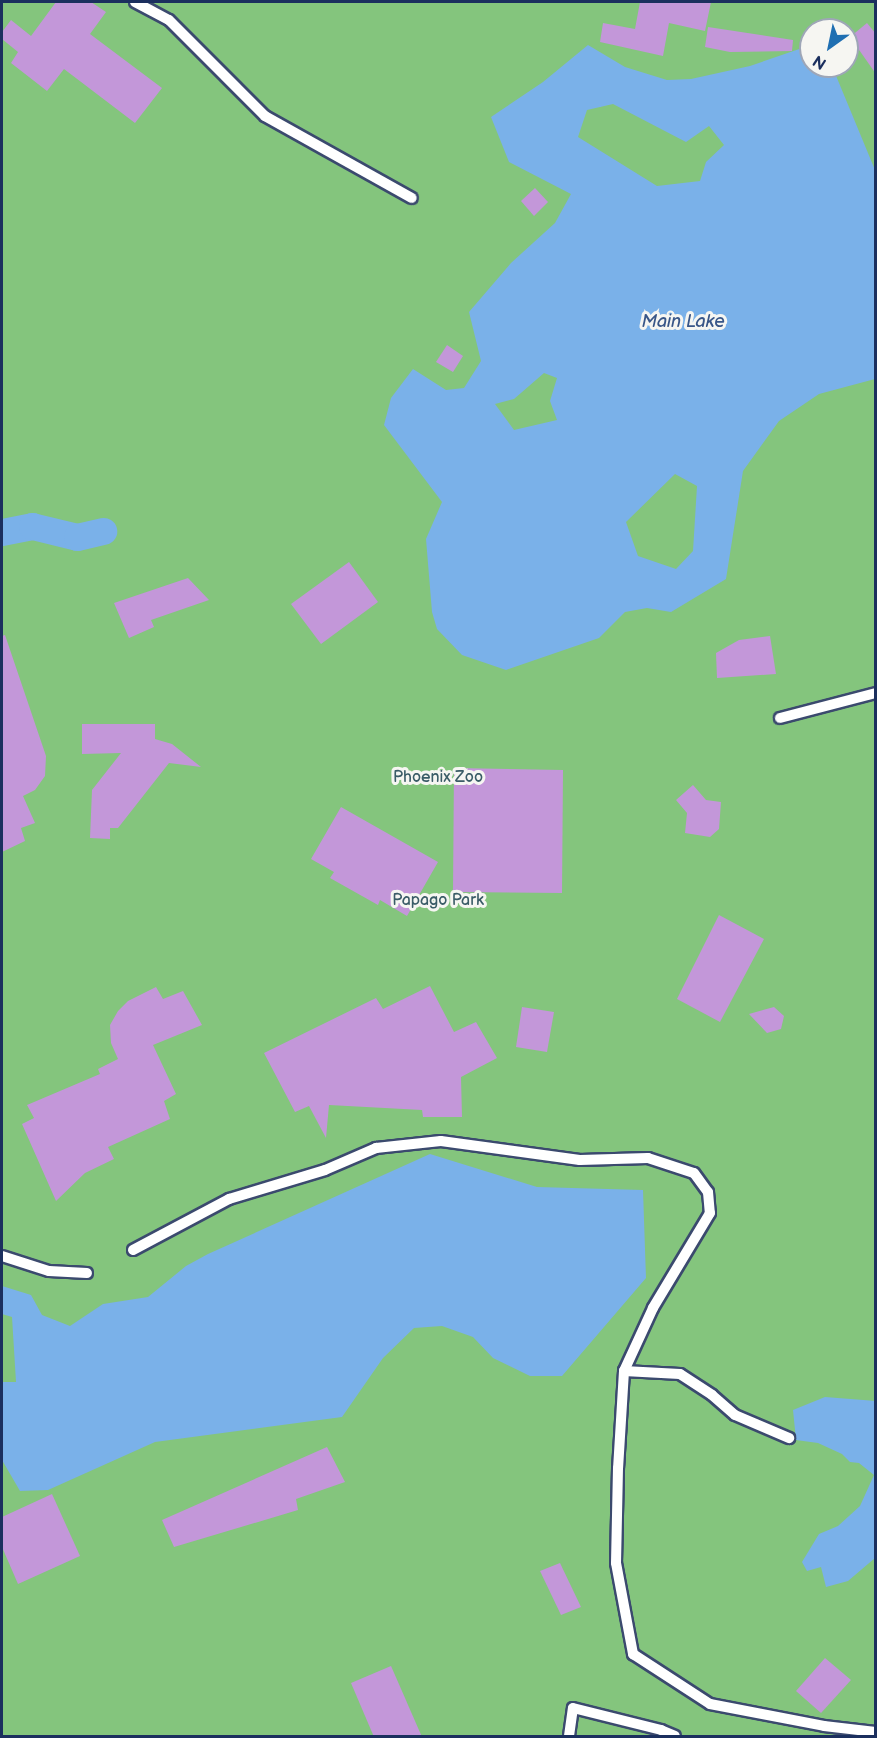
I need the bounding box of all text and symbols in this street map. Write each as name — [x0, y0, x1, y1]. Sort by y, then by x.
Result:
north arrow — [799, 18, 859, 78]
text: N — [810, 51, 830, 73]
water label: Main Lake — [641, 311, 725, 333]
park label: Phoenix Zoo — [393, 768, 483, 788]
park label: Papago Park — [392, 891, 484, 911]

